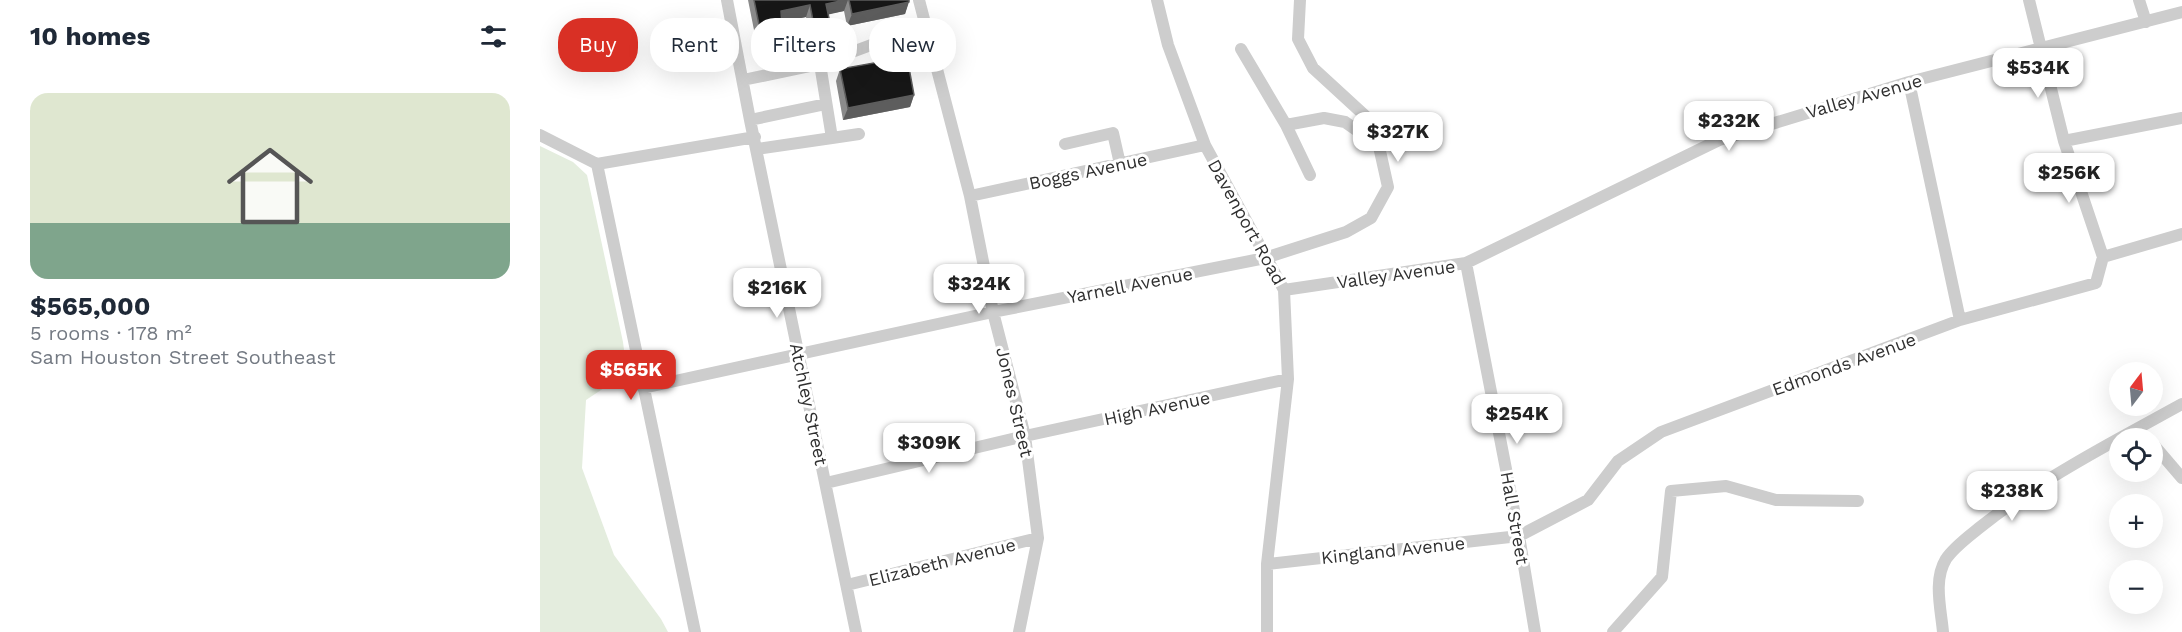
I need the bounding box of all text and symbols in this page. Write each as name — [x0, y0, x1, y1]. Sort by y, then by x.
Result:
chip: Buy — [558, 18, 638, 72]
chip: Rent — [650, 18, 739, 72]
chip: Filters — [751, 18, 857, 72]
chip: New — [869, 18, 956, 72]
icon: filters — [477, 20, 510, 53]
text: 10 homes — [30, 21, 150, 51]
pin: $534K — [1996, 48, 2080, 99]
text: $534K — [2006, 55, 2070, 79]
street label: Valley Avenue — [1804, 69, 1924, 123]
pin: $232K — [1687, 101, 1771, 152]
text: $232K — [1698, 108, 1760, 132]
pin: $327K — [1356, 112, 1440, 163]
text: $327K — [1367, 119, 1429, 143]
icon: home — [216, 132, 324, 240]
street label: Boggs Avenue — [1027, 148, 1149, 194]
pin: $256K — [2027, 153, 2111, 204]
street label: Davenport Road — [1204, 156, 1290, 288]
text: $256K — [2038, 160, 2100, 184]
street label: Valley Avenue — [1335, 255, 1457, 293]
street label: Yarnell Avenue — [1066, 263, 1194, 307]
pin: $324K — [937, 264, 1021, 315]
pin: $216K — [735, 268, 819, 319]
text: $324K — [947, 271, 1011, 295]
text: $216K — [747, 275, 807, 299]
text: $565,000 — [30, 291, 151, 321]
text: 5 rooms · 178 m² — [30, 321, 192, 345]
street label: Edmonds Avenue — [1769, 328, 1919, 400]
street label: Atchley Street — [786, 341, 832, 468]
text: Sam Houston Street Southeast — [30, 345, 336, 369]
street label: Jones Street — [992, 345, 1038, 459]
pin: $565K — [589, 350, 673, 401]
text: $565K — [600, 357, 662, 381]
north arrow — [2109, 362, 2163, 416]
map controls — [2109, 362, 2163, 614]
street label: High Avenue — [1102, 387, 1212, 429]
pin: $254K — [1475, 394, 1559, 445]
text: $254K — [1485, 401, 1549, 425]
pin: $309K — [887, 423, 971, 474]
button: locate — [2109, 428, 2163, 482]
text: $309K — [897, 430, 961, 454]
street label: Hall Street — [1496, 470, 1534, 567]
pin: $238K — [1970, 471, 2054, 522]
text: $238K — [1981, 478, 2044, 502]
button: + — [2109, 494, 2163, 548]
street label: Kingland Avenue — [1320, 532, 1466, 568]
street label: Elizabeth Avenue — [866, 534, 1018, 590]
button: − — [2109, 560, 2163, 614]

